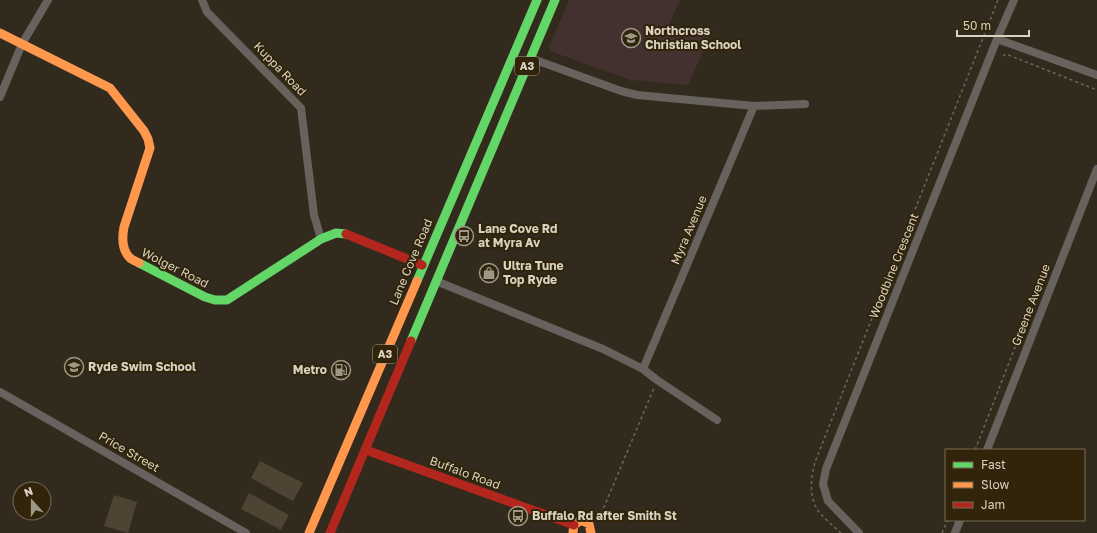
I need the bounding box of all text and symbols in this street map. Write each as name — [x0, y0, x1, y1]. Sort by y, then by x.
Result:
scale bar — [957, 12, 1029, 38]
text: 50 m — [963, 18, 991, 33]
place label: Northcross Christian School — [645, 23, 741, 52]
school or university icon: Northcross Christian School — [620, 27, 642, 49]
street label: Kuppa Road — [251, 39, 310, 99]
road number: A3 — [515, 57, 539, 75]
street label: Myra Avenue — [667, 193, 710, 267]
street label: Woodbine Crescent — [866, 211, 922, 321]
street label: Lane Cove Road — [386, 217, 435, 307]
place label: Lane Cove Rd at Myra Av — [478, 221, 557, 250]
bus stop icon: Lane Cove Rd at Myra Av — [453, 225, 475, 247]
street label: Wolger Road — [139, 244, 211, 291]
place label: Ultra Tune Top Ryde — [503, 258, 564, 287]
shop icon: Ultra Tune Top Ryde — [478, 262, 500, 284]
street label: Greene Avenue — [1008, 262, 1053, 348]
road number: A3 — [373, 345, 397, 363]
school or university icon: Ryde Swim School — [63, 356, 85, 378]
place label: Ryde Swim School — [88, 359, 196, 374]
fuel station icon: Metro — [330, 359, 352, 381]
place label: Metro — [293, 362, 327, 377]
street label: Price Street — [96, 428, 163, 475]
legend — [945, 449, 1085, 521]
street label: Buffalo Road — [428, 453, 503, 492]
text: Fast — [981, 457, 1006, 472]
text: Slow — [981, 477, 1009, 492]
north arrow — [12, 481, 52, 521]
text: N — [22, 484, 34, 499]
text: Jam — [981, 497, 1005, 512]
bus stop icon: Buffalo Rd after Smith St — [507, 505, 529, 527]
place label: Buffalo Rd after Smith St — [532, 508, 677, 523]

